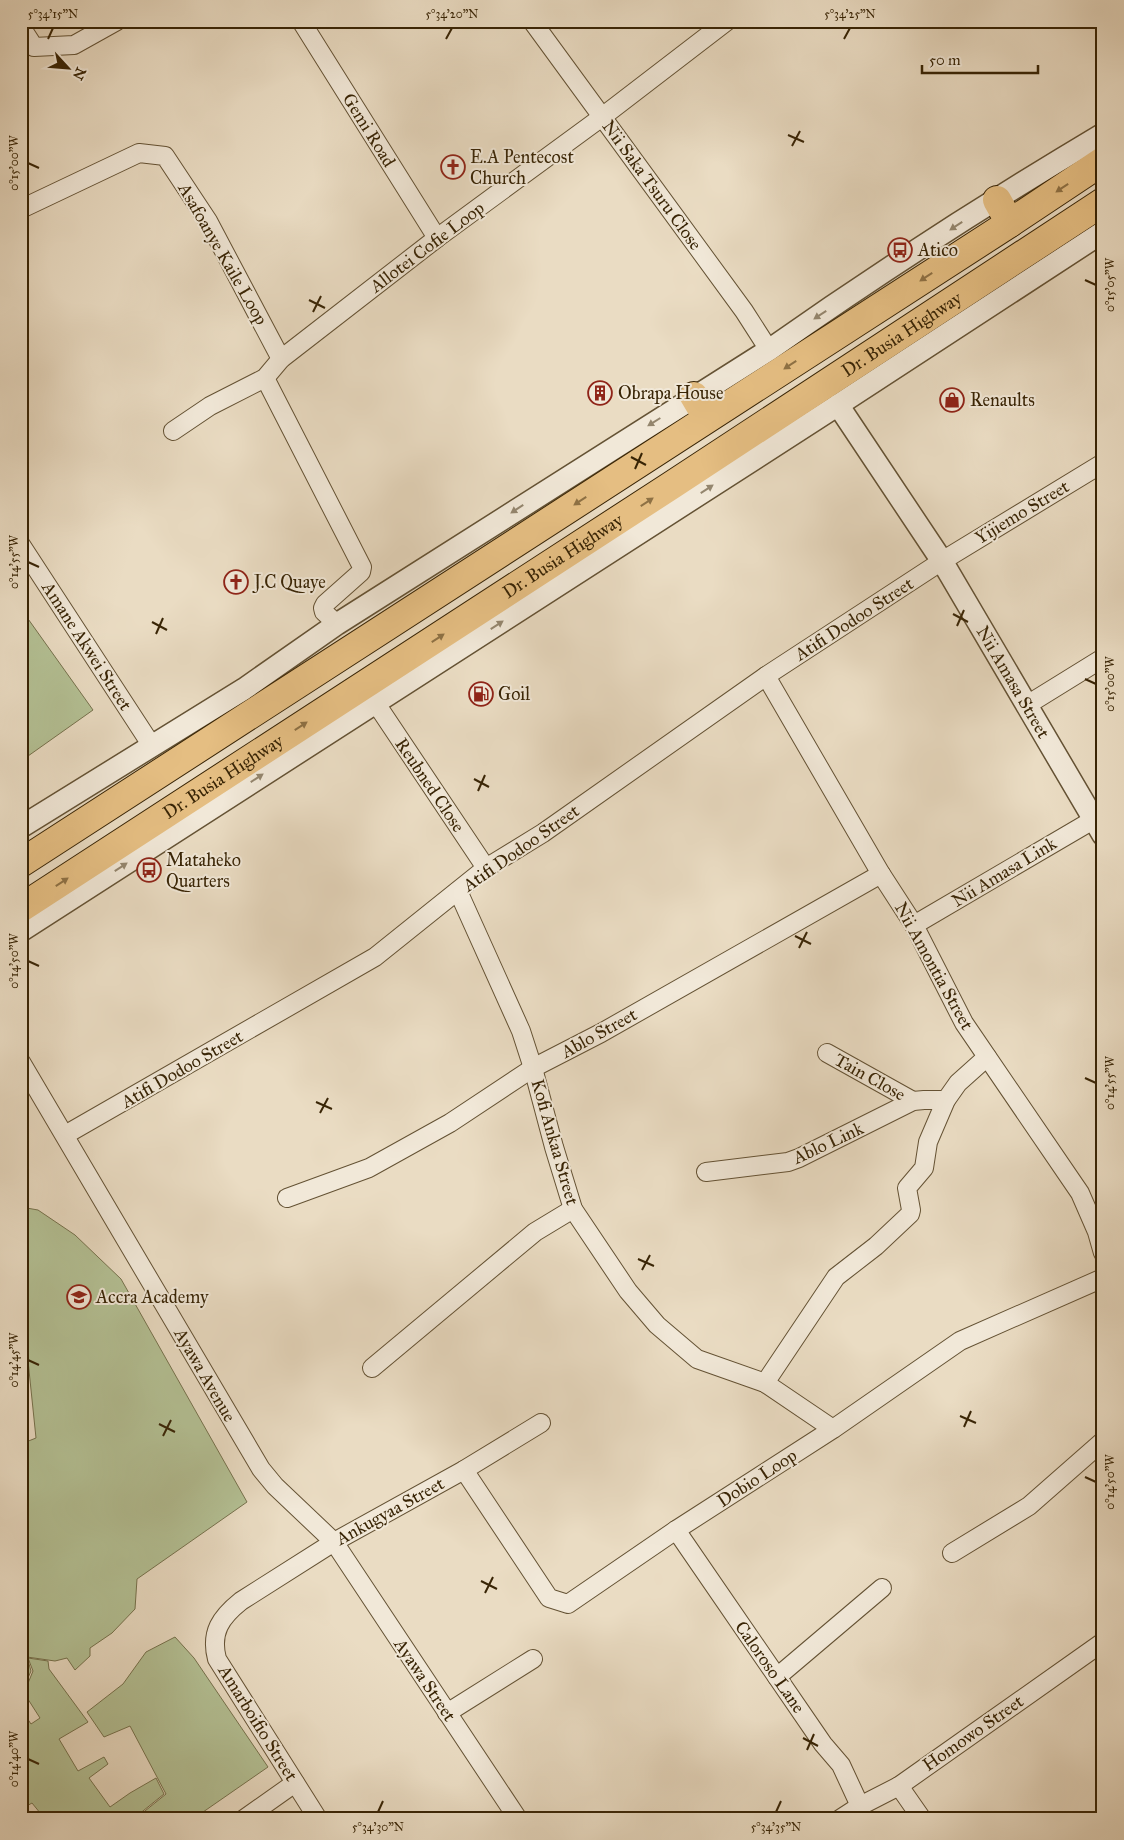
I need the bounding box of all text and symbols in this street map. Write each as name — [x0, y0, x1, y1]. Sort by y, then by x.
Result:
text: 5°34'15"N — [28, 7, 78, 21]
text: 5°34'20"N — [425, 7, 479, 21]
text: 5°34'25"N — [824, 7, 876, 21]
north arrow — [42, 42, 92, 92]
scale bar — [922, 42, 1038, 74]
text: 50 m — [929, 51, 961, 69]
text: N — [69, 64, 89, 83]
street label: Gemi Road — [338, 89, 400, 171]
street label: Nii Saka Tsuru Close — [597, 116, 707, 254]
text: 0°15'00"W — [7, 135, 21, 191]
place label: E.A Pentecost Church — [470, 146, 574, 189]
church icon: E.A Pentecost Church — [440, 154, 466, 180]
street label: Asafoanye Kaile Loop — [173, 178, 273, 329]
one-way arrow — [1056, 183, 1069, 193]
street label: Allotei Cofie Loop — [365, 197, 489, 298]
one-way arrow — [949, 221, 963, 231]
bus stop icon: Atico — [887, 237, 913, 263]
place label: Atico — [917, 239, 958, 261]
text: 0°15'05"W — [1103, 257, 1117, 312]
one-way arrow — [920, 272, 933, 282]
street label: Dr. Busia Highway — [837, 287, 966, 382]
one-way arrow — [813, 310, 826, 319]
one-way arrow — [783, 360, 796, 370]
building icon: Obrapa House — [587, 380, 613, 406]
place label: Obrapa House — [618, 382, 723, 404]
shop icon: Renaults — [939, 387, 965, 413]
place label: Renaults — [970, 389, 1035, 411]
one-way arrow — [647, 417, 661, 427]
street label: Yijiemo Street — [971, 475, 1074, 549]
one-way arrow — [701, 484, 714, 494]
one-way arrow — [573, 496, 586, 506]
one-way arrow — [641, 497, 654, 506]
one-way arrow — [510, 505, 524, 514]
street label: Dr. Busia Highway — [498, 509, 627, 603]
text: 0°14'55"W — [7, 534, 21, 589]
church icon: J.C Quaye — [223, 569, 249, 595]
place label: J.C Quaye — [252, 571, 326, 594]
street label: Atifi Dodoo Street — [790, 572, 918, 666]
street label: Amane Akwei Street — [37, 577, 137, 715]
one-way arrow — [491, 620, 504, 629]
street label: Nii Amasa Street — [972, 622, 1055, 743]
one-way arrow — [431, 633, 444, 643]
text: 0°15'00"W — [1103, 656, 1117, 712]
fuel station icon: Goil — [468, 681, 494, 707]
place label: Goil — [498, 683, 530, 705]
one-way arrow — [295, 722, 308, 731]
street label: Dr. Busia Highway — [159, 729, 288, 824]
street label: Reubned Close — [390, 734, 470, 836]
one-way arrow — [251, 774, 264, 783]
street label: Atifi Dodoo Street — [458, 799, 584, 897]
street label: Nii Amasa Link — [948, 832, 1061, 912]
place label: Mataheko Quarters — [166, 849, 241, 892]
bus stop icon: Mataheko Quarters — [136, 857, 162, 883]
one-way arrow — [114, 862, 128, 871]
one-way arrow — [56, 877, 69, 886]
street label: Nii Amontia Street — [890, 898, 978, 1034]
text: 0°14'50"W — [7, 933, 21, 989]
street label: Ablo Street — [556, 1003, 641, 1063]
street label: Atifi Dodoo Street — [116, 1025, 247, 1113]
street label: Tain Close — [831, 1049, 909, 1105]
text: 0°14'55"W — [1103, 1055, 1117, 1110]
street label: Kofi Ankaa Street — [527, 1076, 584, 1208]
street label: Ablo Link — [788, 1117, 867, 1169]
school or university icon: Accra Academy — [66, 1284, 92, 1310]
place label: Accra Academy — [95, 1286, 209, 1308]
street label: Ayawa Avenue — [169, 1323, 241, 1426]
text: 0°14'45"W — [7, 1332, 21, 1387]
street label: Dobio Loop — [713, 1444, 801, 1512]
text: 0°14'50"W — [1103, 1454, 1117, 1510]
street label: Ankugyaa Street — [331, 1472, 449, 1551]
street label: Caloroso Lane — [730, 1617, 810, 1717]
street label: Ayawa Street — [389, 1634, 461, 1726]
street label: Amarboifio Street — [213, 1660, 303, 1786]
street label: Homowo Street — [918, 1690, 1028, 1776]
text: 0°14'40"W — [7, 1730, 21, 1787]
text: 5°34'30"N — [352, 1820, 404, 1834]
text: 5°34'35"N — [751, 1820, 801, 1834]

